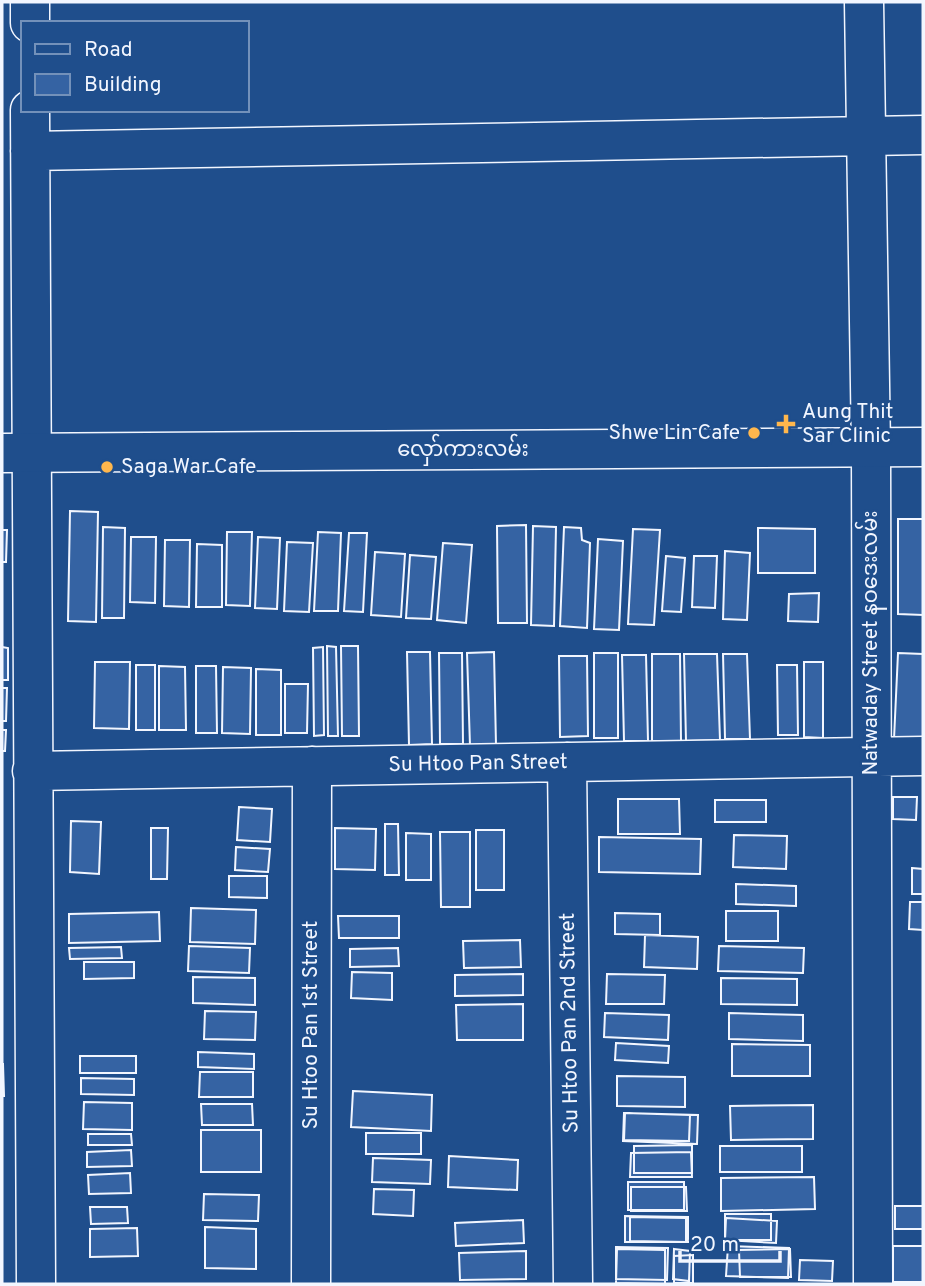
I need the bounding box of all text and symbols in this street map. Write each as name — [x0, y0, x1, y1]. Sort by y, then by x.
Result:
legend — [21, 21, 248, 112]
text: Road — [84, 37, 133, 64]
text: Building — [84, 72, 162, 99]
place label: Aung Thit Sar Clinic — [802, 399, 894, 450]
marker: Aung Thit Sar Clinic — [776, 414, 796, 434]
place label: Shwe Lin Cafe — [609, 420, 740, 447]
marker: Shwe Lin Cafe — [746, 425, 762, 441]
street label: လှော်ကားလမ်း — [397, 433, 529, 466]
place label: Saga War Cafe — [121, 454, 256, 481]
marker: Saga War Cafe — [99, 459, 115, 475]
street label: Natwaday Street နဝဒေးလမ်း — [854, 510, 887, 776]
street label: Su Htoo Pan Street — [388, 749, 568, 779]
street label: Su Htoo Pan 2nd Street — [555, 912, 585, 1134]
street label: Su Htoo Pan 1st Street — [298, 920, 325, 1130]
scale bar — [680, 1220, 780, 1264]
text: 20 m — [690, 1232, 739, 1259]

